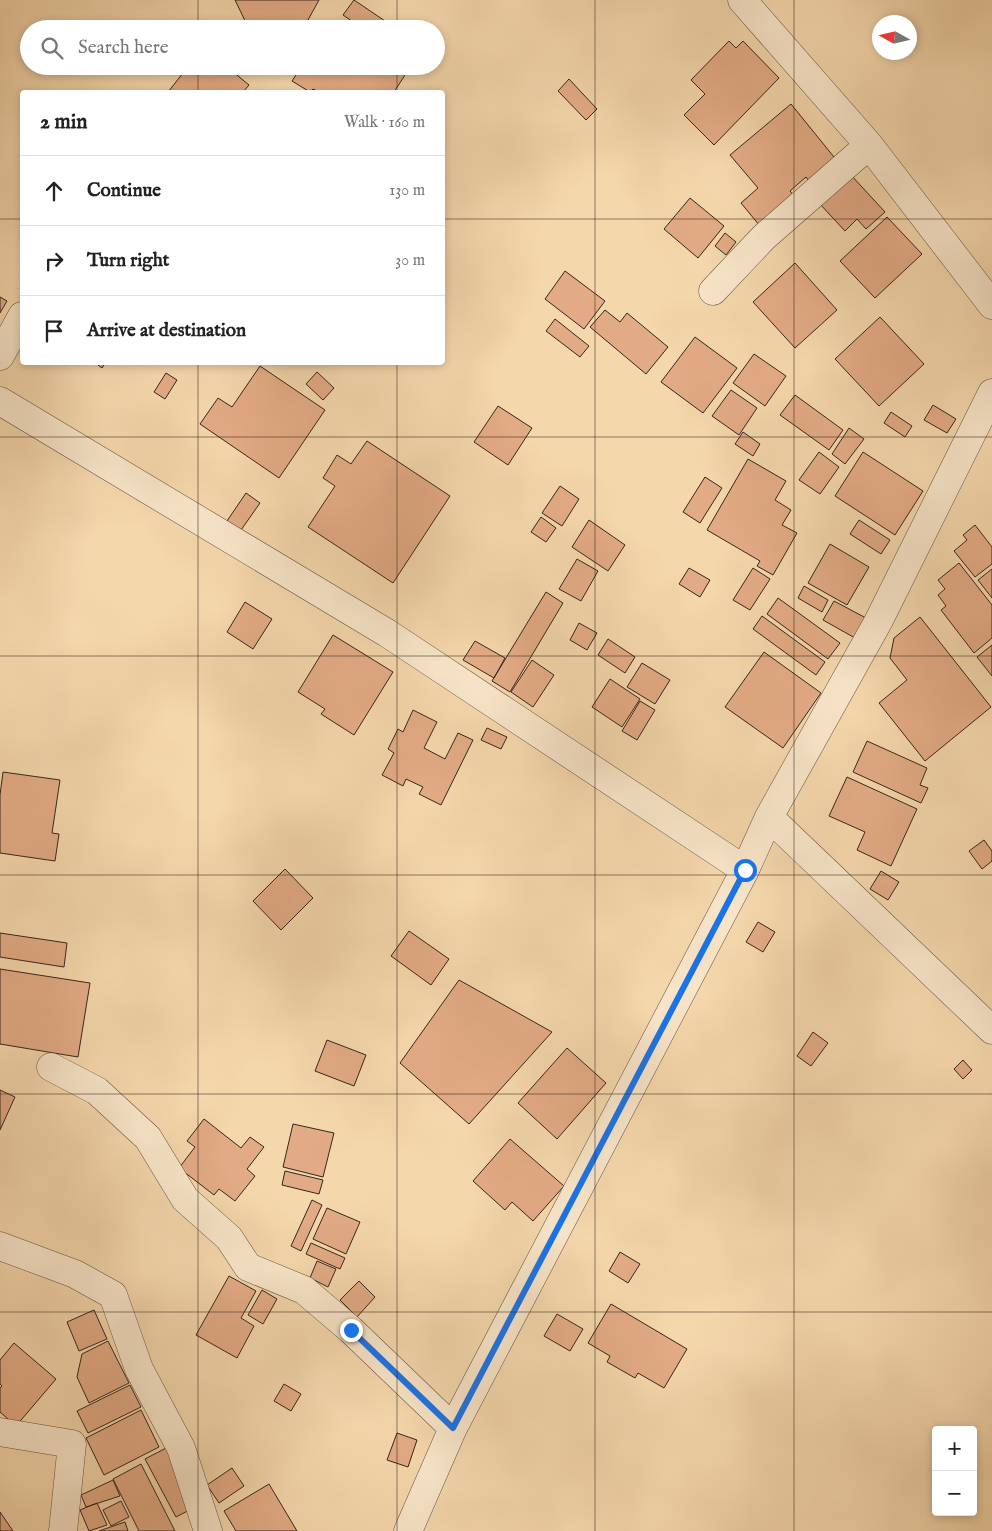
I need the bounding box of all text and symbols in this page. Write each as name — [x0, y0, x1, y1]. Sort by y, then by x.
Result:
north arrow — [872, 15, 917, 60]
search box — [20, 20, 445, 75]
icon: search — [38, 34, 66, 62]
text: Search here — [78, 36, 169, 60]
text: 2 min — [40, 109, 87, 136]
text: Walk · 160 m — [344, 113, 425, 133]
icon: ahead — [40, 177, 68, 205]
text: Continue — [87, 179, 161, 203]
text: 130 m — [389, 181, 425, 201]
icon: right — [40, 247, 68, 275]
text: Turn right — [87, 249, 169, 273]
text: 30 m — [395, 251, 425, 271]
icon: arrive — [40, 317, 68, 345]
text: Arrive at destination — [87, 319, 246, 343]
route start — [734, 859, 757, 882]
route end — [340, 1319, 363, 1342]
map controls — [932, 1426, 977, 1516]
button: + — [932, 1426, 977, 1471]
button: − — [932, 1471, 977, 1516]

